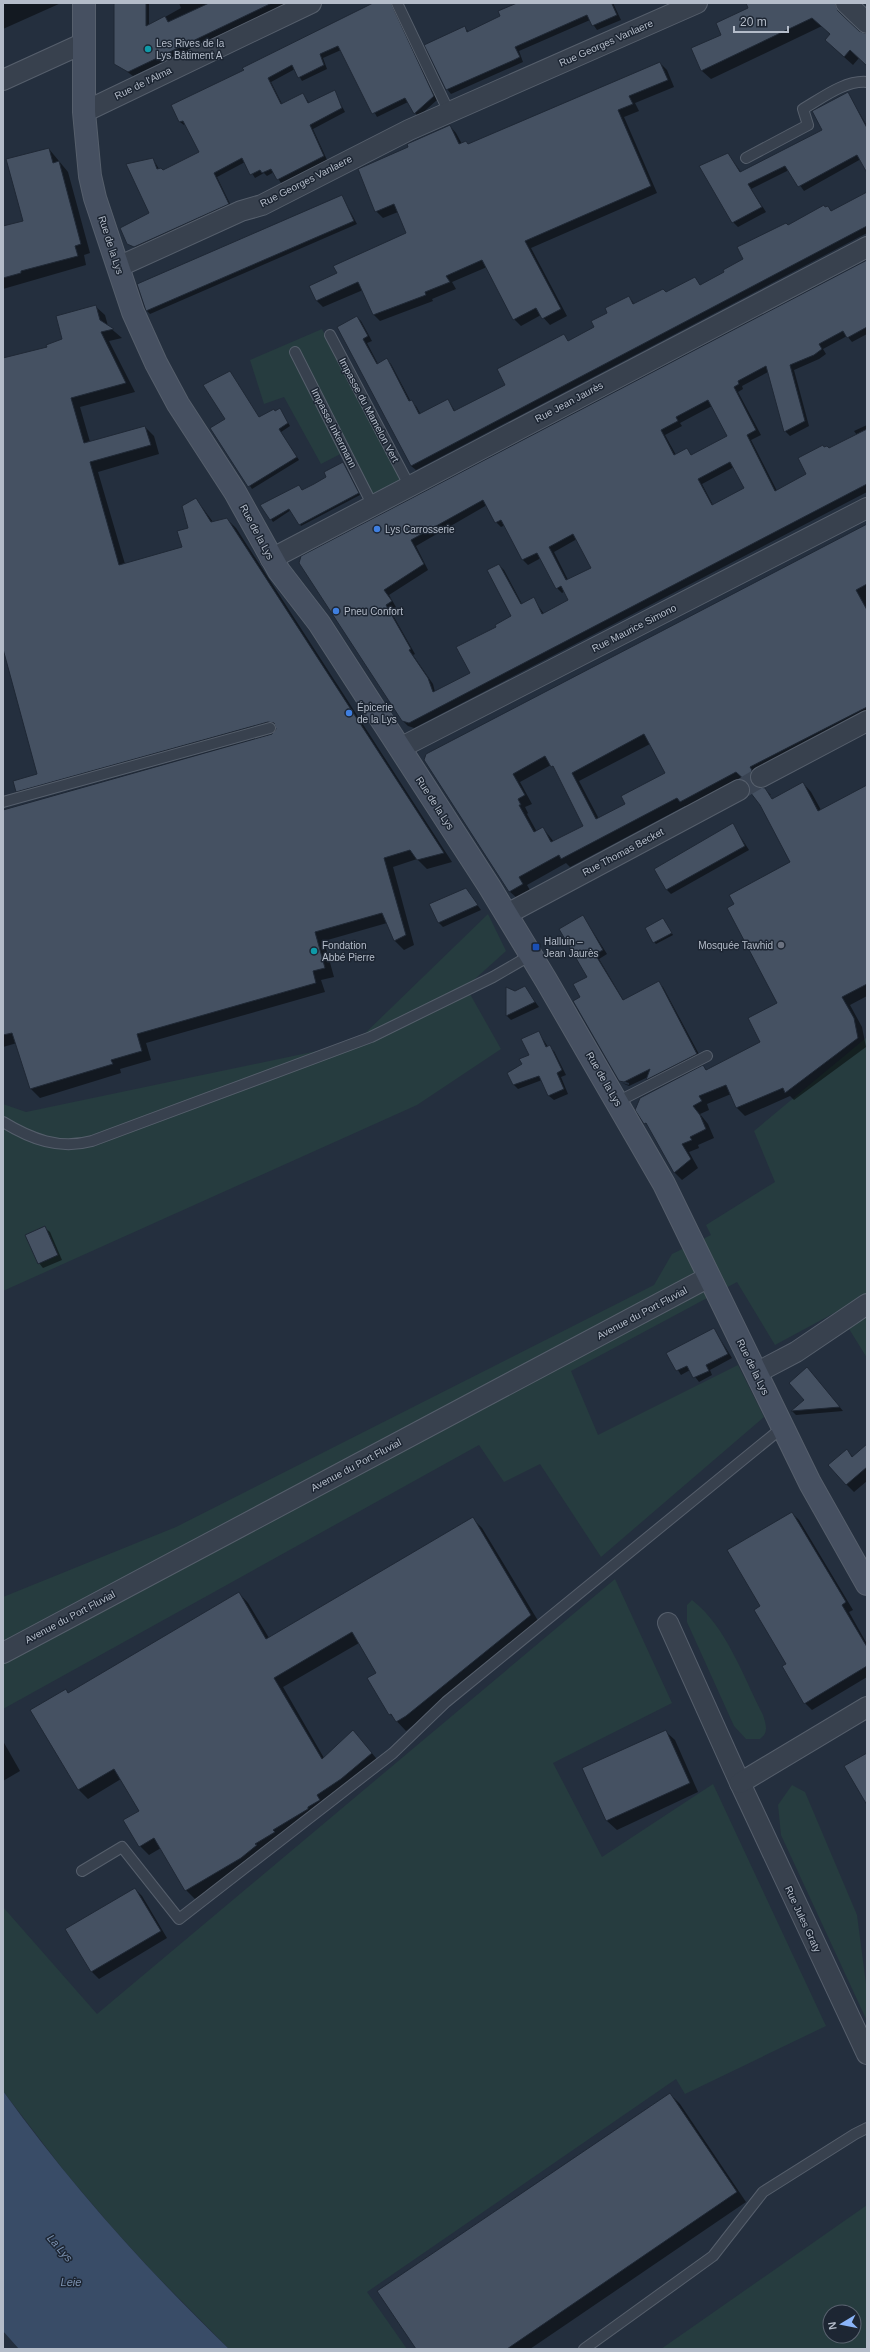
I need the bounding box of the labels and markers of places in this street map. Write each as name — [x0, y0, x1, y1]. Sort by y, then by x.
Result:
place label: Les Rives de la Lys Bâtiment A — [156, 38, 225, 61]
marker: Les Rives de la Lys Bâtiment A — [143, 44, 153, 54]
marker: Lys Carrosserie — [372, 524, 382, 534]
place label: Lys Carrosserie — [385, 524, 455, 535]
marker: Pneu Confort — [331, 606, 341, 616]
place label: Pneu Confort — [344, 606, 403, 617]
place label: Épicerie de la Lys — [357, 701, 397, 725]
marker: Épicerie de la Lys — [344, 708, 354, 718]
place label: Halluin – Jean Jaurès — [544, 936, 598, 959]
place label: Fondation Abbé Pierre — [322, 940, 375, 963]
place label: Mosquée Tawhid — [698, 940, 773, 951]
marker: Mosquée Tawhid — [776, 940, 786, 950]
marker: Halluin – Jean Jaurès — [531, 942, 541, 952]
marker: Fondation Abbé Pierre — [309, 946, 319, 956]

